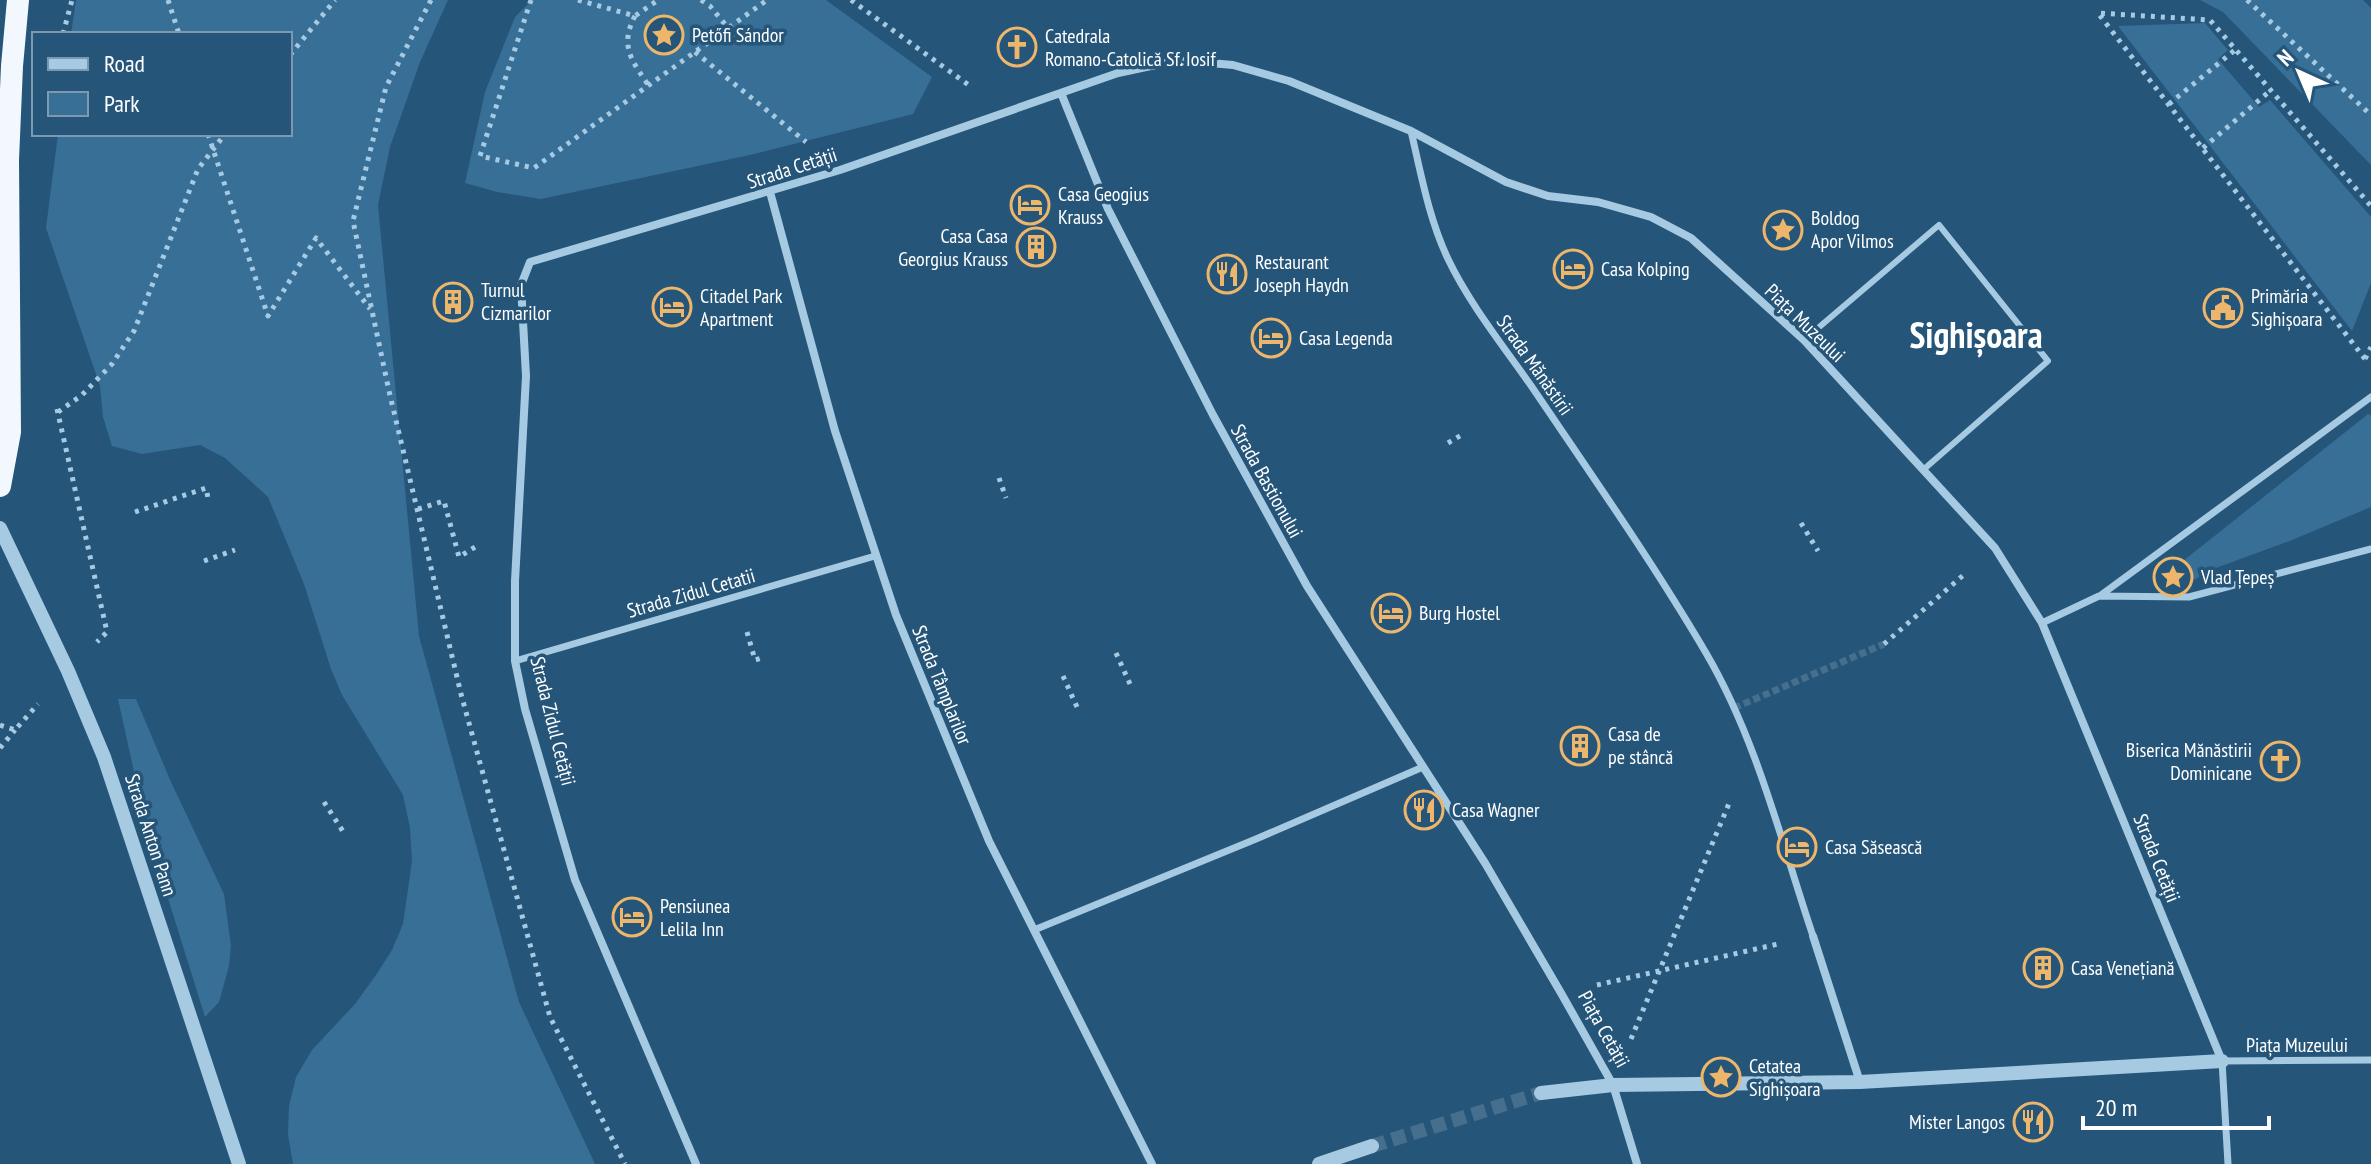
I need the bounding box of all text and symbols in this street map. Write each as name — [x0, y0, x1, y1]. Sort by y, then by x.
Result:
place icon: Petőfi Sándor — [643, 14, 685, 56]
place label: Petőfi Sándor — [692, 22, 784, 48]
place label: Catedrala Romano-Catolică Sf. Iosif — [1045, 23, 1216, 72]
church icon: Catedrala Romano-Catolică Sf. Iosif — [996, 26, 1038, 68]
legend — [32, 32, 292, 136]
north arrow — [2259, 32, 2339, 112]
text: N — [2271, 43, 2299, 72]
text: Road — [104, 48, 145, 79]
text: Park — [104, 88, 140, 119]
street label: Strada Cetății — [744, 141, 840, 195]
place label: Casa Geogius Krauss — [1058, 181, 1149, 230]
hotel icon: Casa Geogius Krauss — [1009, 184, 1051, 226]
place label: Boldog Apor Vilmos — [1811, 205, 1894, 254]
place icon: Boldog Apor Vilmos — [1762, 209, 1804, 251]
place label: Casa Casa Georgius Krauss — [898, 223, 1008, 272]
building icon: Casa Casa Georgius Krauss — [1015, 226, 1057, 268]
hotel icon: Casa Kolping — [1552, 248, 1594, 290]
place label: Restaurant Joseph Haydn — [1254, 249, 1349, 298]
restaurant icon: Restaurant Joseph Haydn — [1206, 253, 1248, 295]
place label: Casa Kolping — [1601, 256, 1690, 282]
place label: Turnul Cizmarilor — [481, 277, 552, 326]
street label: Piața Muzeului — [1759, 278, 1851, 368]
building icon: Turnul Cizmarilor — [432, 281, 474, 323]
place label: Citadel Park Apartment — [700, 283, 783, 332]
place label: Primăria Sighișoara — [2251, 283, 2323, 332]
hotel icon: Citadel Park Apartment — [651, 286, 693, 328]
public building icon: Primăria Sighișoara — [2202, 287, 2244, 329]
street label: Strada Mănăstirii — [1491, 310, 1579, 420]
district label: Sighișoara — [1909, 311, 2043, 358]
hotel icon: Casa Legenda — [1250, 317, 1292, 359]
place label: Casa Legenda — [1299, 325, 1393, 351]
street label: Strada Bastionului — [1225, 419, 1309, 543]
place icon: Vlad Țepeș — [2152, 556, 2194, 598]
street label: Strada Zidul Cetatii — [624, 562, 758, 624]
place label: Vlad Țepeș — [2200, 564, 2274, 590]
hotel icon: Burg Hostel — [1370, 592, 1412, 634]
place label: Burg Hostel — [1419, 600, 1500, 626]
street label: Strada Tâmplarilor — [906, 621, 978, 749]
street label: Strada Zidul Cetății — [524, 654, 582, 788]
place label: Casa de pe stâncă — [1608, 721, 1673, 770]
building icon: Casa de pe stâncă — [1559, 725, 1601, 767]
place label: Biserica Mănăstirii Dominicane — [2126, 737, 2252, 786]
church icon: Biserica Mănăstirii Dominicane — [2259, 740, 2301, 782]
street label: Strada Anton Pann — [119, 771, 183, 899]
restaurant icon: Casa Wagner — [1403, 789, 1445, 831]
place label: Casa Wagner — [1452, 797, 1540, 823]
street label: Strada Cetății — [2128, 810, 2186, 906]
hotel icon: Casa Săsească — [1776, 826, 1818, 868]
place label: Casa Săsească — [1825, 834, 1922, 860]
place label: Pensiunea Lelila Inn — [660, 893, 730, 942]
hotel icon: Pensiunea Lelila Inn — [611, 896, 653, 938]
building icon: Casa Venețiană — [2022, 947, 2064, 989]
place label: Casa Venețiană — [2071, 955, 2175, 981]
street label: Piața Cetății — [1572, 986, 1636, 1072]
street label: Piața Muzeului — [2246, 1032, 2348, 1058]
place label: Cetatea Sighișoara — [1749, 1053, 1821, 1102]
place icon: Cetatea Sighișoara — [1700, 1056, 1742, 1098]
scale bar — [2083, 1080, 2269, 1130]
text: 20 m — [2095, 1092, 2137, 1123]
restaurant icon: Mister Langos — [2012, 1101, 2054, 1143]
place label: Mister Langos — [1909, 1109, 2005, 1135]

